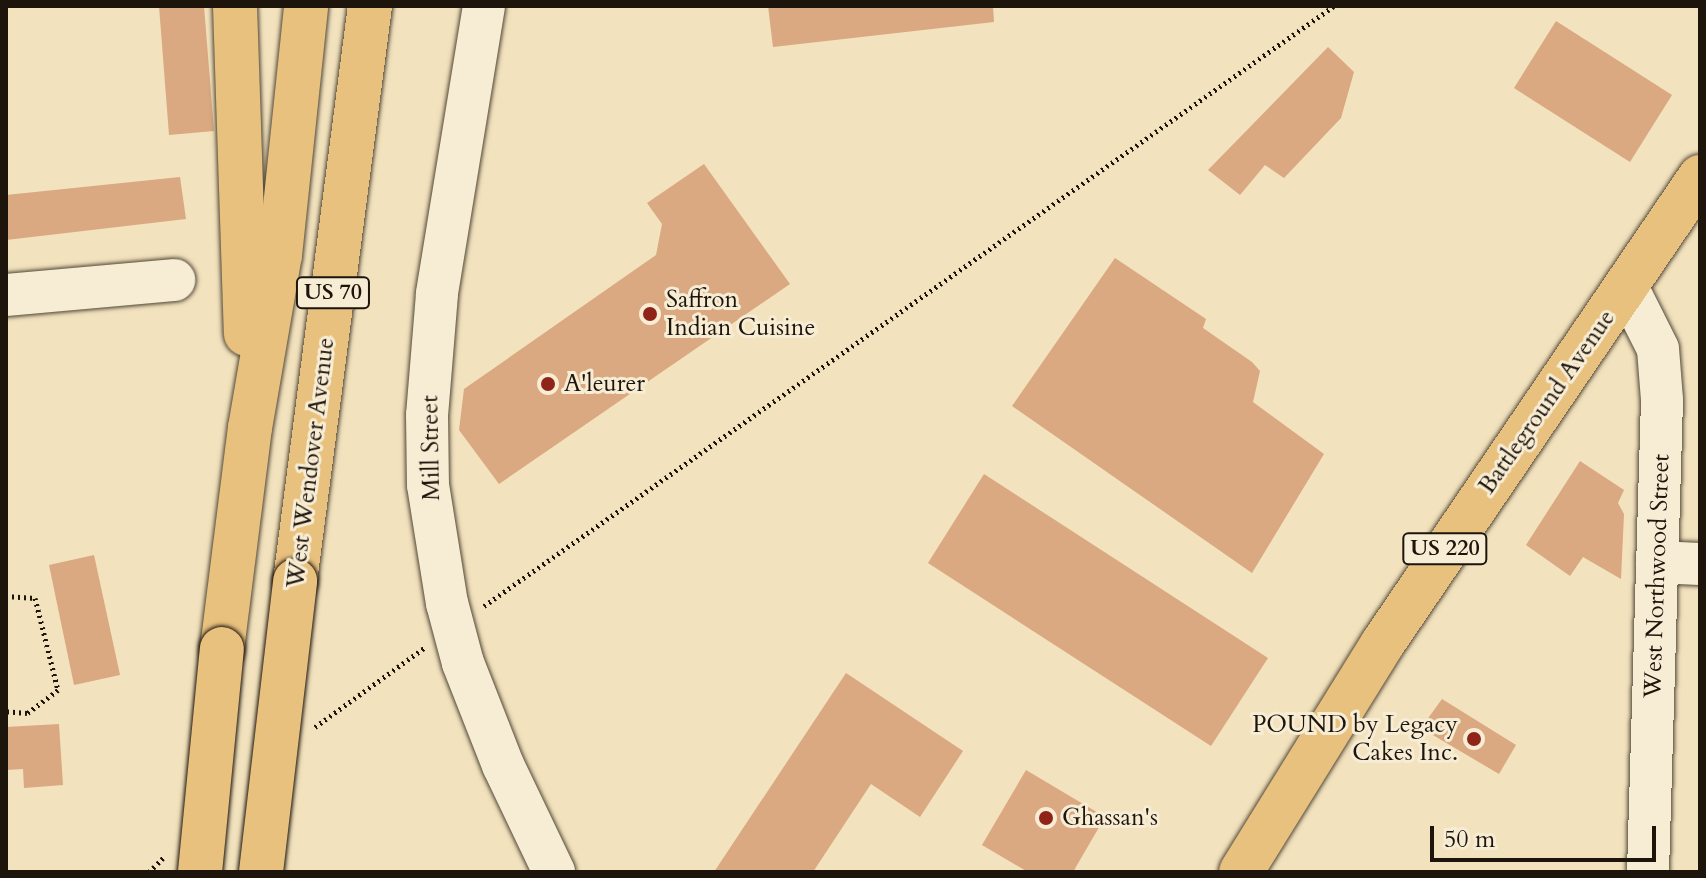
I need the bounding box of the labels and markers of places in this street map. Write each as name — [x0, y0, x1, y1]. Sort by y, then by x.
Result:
place label: Saffron Indian Cuisine — [666, 286, 815, 342]
marker: Saffron Indian Cuisine — [641, 305, 659, 323]
place label: A'leurer — [564, 370, 645, 398]
marker: A'leurer — [539, 375, 557, 393]
place label: POUND by Legacy Cakes Inc. — [1252, 711, 1458, 767]
marker: POUND by Legacy Cakes Inc. — [1465, 730, 1483, 748]
place label: Ghassan's — [1062, 804, 1158, 832]
marker: Ghassan's — [1037, 809, 1055, 827]

